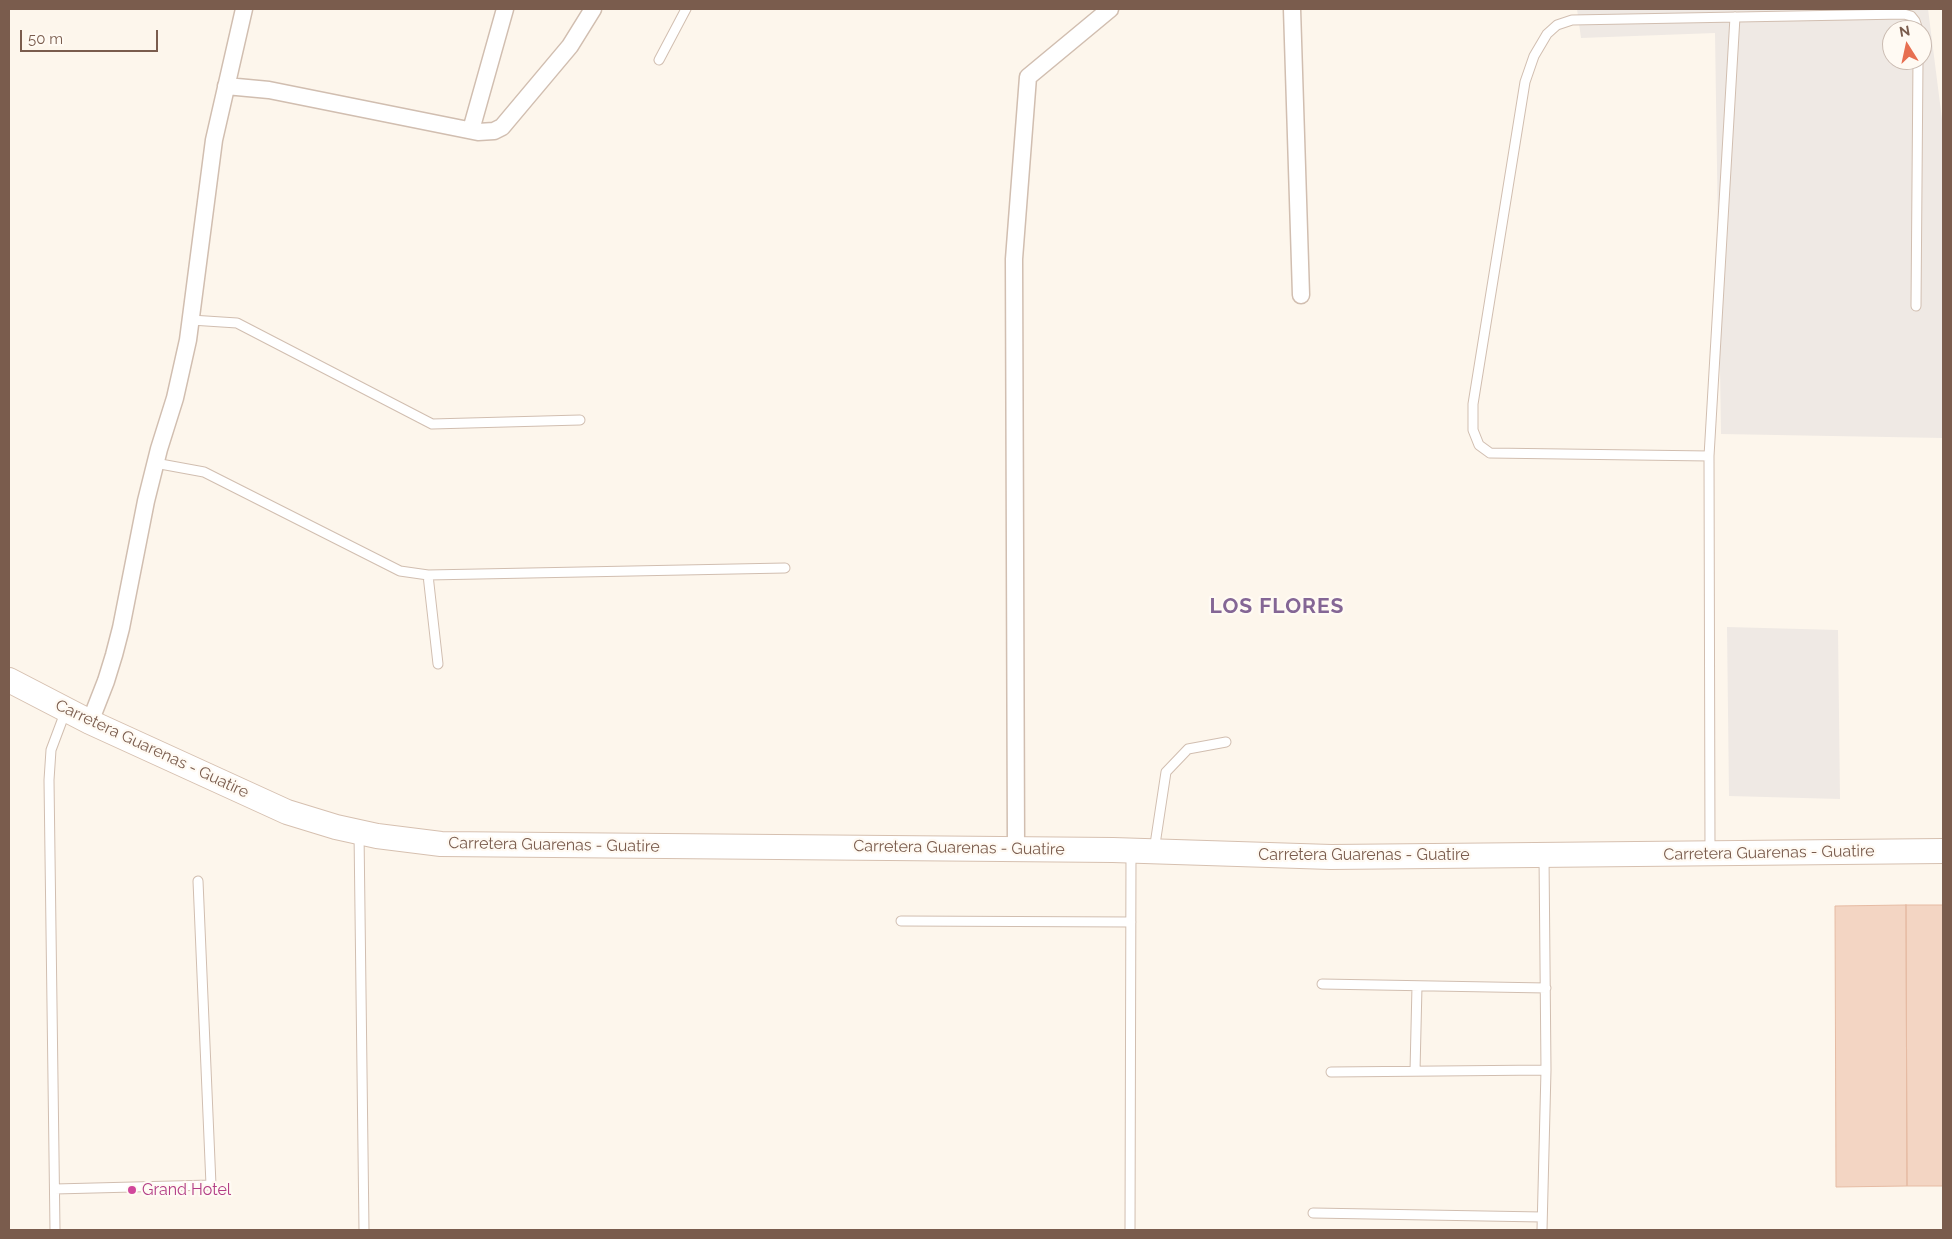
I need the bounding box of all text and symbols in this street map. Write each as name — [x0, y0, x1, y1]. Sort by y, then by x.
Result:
scale bar — [22, 20, 160, 52]
north arrow — [1882, 20, 1932, 70]
text: N — [1898, 22, 1911, 40]
text: 50 m — [28, 30, 63, 48]
district label: LOS FLORES — [1208, 594, 1346, 620]
street label: Carretera Guarenas - Guatire — [52, 696, 252, 802]
street label: Carretera Guarenas - Guatire — [448, 834, 660, 856]
street label: Carretera Guarenas - Guatire — [853, 837, 1065, 859]
street label: Carretera Guarenas - Guatire — [1663, 842, 1875, 864]
street label: Carretera Guarenas - Guatire — [1258, 845, 1470, 865]
place label: Grand Hotel — [142, 1180, 231, 1200]
marker: Grand Hotel — [126, 1184, 138, 1196]

